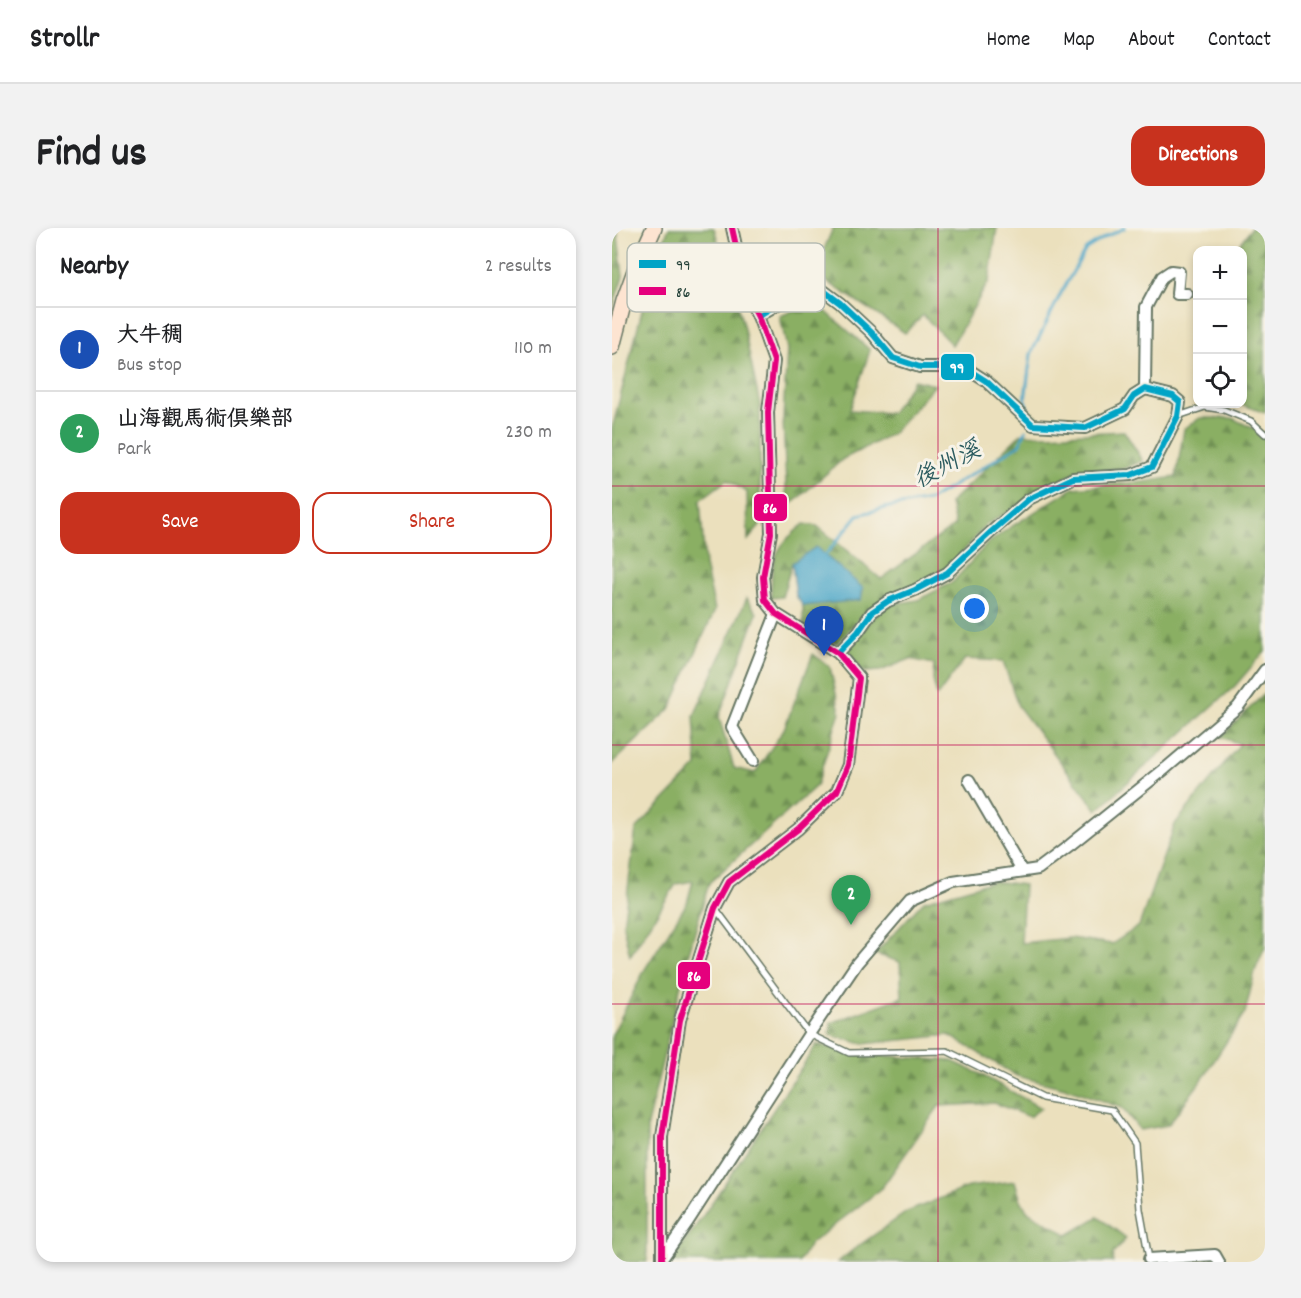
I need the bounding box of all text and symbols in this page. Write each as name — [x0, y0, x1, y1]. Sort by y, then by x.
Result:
text: Strollr — [30, 21, 99, 61]
text: Home — [986, 26, 1030, 56]
text: Map — [1063, 26, 1095, 56]
text: About — [1128, 26, 1175, 56]
text: Contact — [1208, 26, 1271, 56]
text: Find us — [36, 126, 147, 186]
button: Directions — [1131, 126, 1265, 186]
legend — [627, 243, 825, 312]
map controls — [1193, 246, 1247, 408]
button: + — [1193, 246, 1247, 300]
text: Nearby — [60, 249, 128, 286]
text: 2 results — [485, 253, 552, 281]
text: 99 — [676, 255, 691, 278]
text: 86 — [676, 282, 690, 305]
button: − — [1193, 300, 1247, 354]
text: 大牛稠 — [117, 321, 183, 352]
text: 1 — [77, 335, 82, 363]
text: 110 m — [514, 335, 552, 363]
text: Bus stop — [117, 352, 182, 380]
line badge: 99 — [940, 353, 975, 381]
button: locate — [1193, 354, 1247, 408]
text: 99 — [950, 358, 964, 381]
text: 山海觀馬術俱樂部 — [117, 405, 293, 436]
text: 2 — [75, 419, 84, 447]
text: 230 m — [505, 419, 552, 447]
water label: 後州溪 — [908, 433, 990, 498]
text: Park — [117, 436, 151, 464]
button: Save — [60, 492, 300, 554]
button: Share — [312, 492, 552, 554]
line badge: 86 — [753, 493, 788, 522]
text: 86 — [763, 498, 777, 521]
your location — [960, 594, 989, 623]
pin: 1 — [804, 606, 844, 656]
pin: 2 — [832, 876, 870, 925]
line badge: 86 — [677, 961, 711, 990]
text: 86 — [687, 966, 701, 989]

